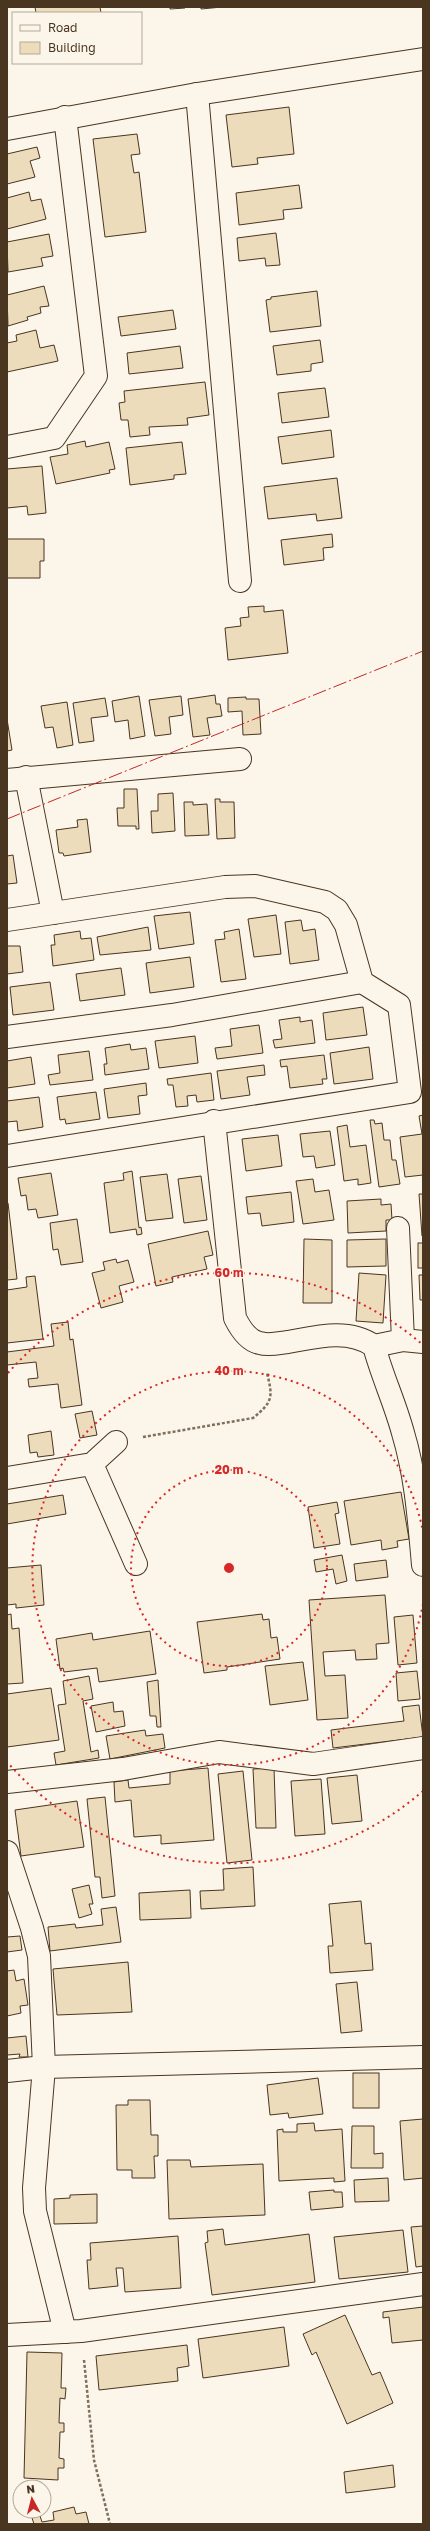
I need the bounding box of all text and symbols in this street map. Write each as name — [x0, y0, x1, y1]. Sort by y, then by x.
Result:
legend — [12, 12, 142, 64]
text: Road — [48, 20, 77, 35]
text: Building — [48, 40, 96, 55]
text: 60 m — [215, 1265, 243, 1280]
text: 40 m — [215, 1363, 243, 1378]
text: 20 m — [215, 1462, 243, 1477]
centre of rings — [222, 1561, 236, 1575]
north arrow — [12, 2479, 52, 2519]
text: N — [26, 2482, 36, 2496]

